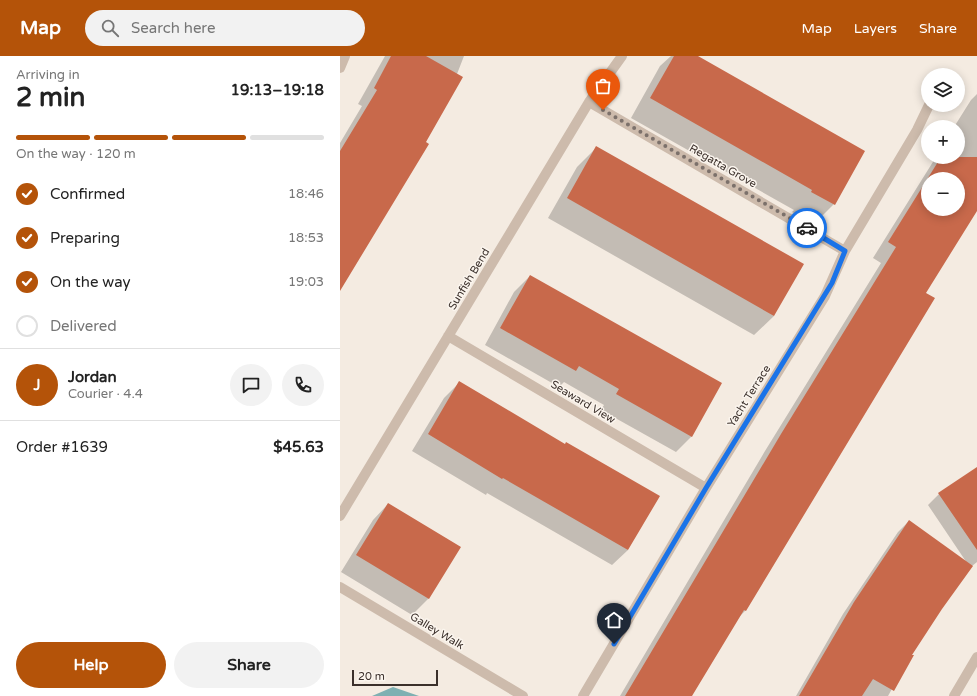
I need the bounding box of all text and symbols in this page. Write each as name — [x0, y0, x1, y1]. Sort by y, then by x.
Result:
search box — [85, 10, 365, 46]
text: Map — [20, 17, 61, 39]
icon: search — [99, 17, 121, 39]
text: Search here — [131, 19, 215, 37]
text: Map — [802, 20, 832, 37]
text: Layers — [854, 20, 897, 37]
text: Share — [919, 20, 957, 37]
text: Arriving in — [16, 67, 80, 83]
map controls — [921, 68, 965, 216]
button: layers — [921, 68, 965, 112]
pin — [586, 69, 620, 110]
icon: bag — [592, 75, 614, 97]
text: 19:13–19:18 — [231, 81, 324, 99]
text: 2 min — [16, 82, 85, 113]
button: + — [921, 120, 965, 164]
street label: Regatta Grove — [687, 142, 759, 190]
text: On the way · 120 m — [16, 146, 136, 162]
button: − — [921, 172, 965, 216]
icon: check — [16, 183, 38, 205]
text: Confirmed — [50, 185, 125, 203]
text: 18:46 — [288, 186, 324, 202]
courier — [787, 208, 827, 248]
icon: car — [796, 217, 818, 239]
icon: check — [16, 227, 38, 249]
text: Preparing — [50, 229, 120, 247]
text: 18:53 — [288, 230, 324, 246]
street label: Sunfish Bend — [446, 246, 492, 312]
icon: check — [16, 271, 38, 293]
text: On the way — [50, 273, 130, 291]
text: 19:03 — [288, 274, 324, 290]
text: Delivered — [50, 317, 117, 335]
street label: Yacht Terrace — [725, 363, 773, 429]
button: chat — [230, 364, 272, 406]
button: phone — [282, 364, 324, 406]
text: Jordan — [68, 368, 117, 386]
text: J — [34, 376, 41, 394]
street label: Seaward View — [548, 378, 618, 426]
text: Courier · 4.4 — [68, 386, 143, 402]
text: Order #1639 — [16, 438, 108, 456]
text: $45.63 — [273, 438, 324, 456]
pin — [597, 603, 631, 644]
icon: home — [603, 609, 625, 631]
street label: Galley Walk — [408, 610, 466, 652]
button: Help — [16, 642, 166, 688]
button: Share — [174, 642, 324, 688]
scale bar — [352, 668, 438, 687]
text: 20 m — [358, 670, 385, 683]

